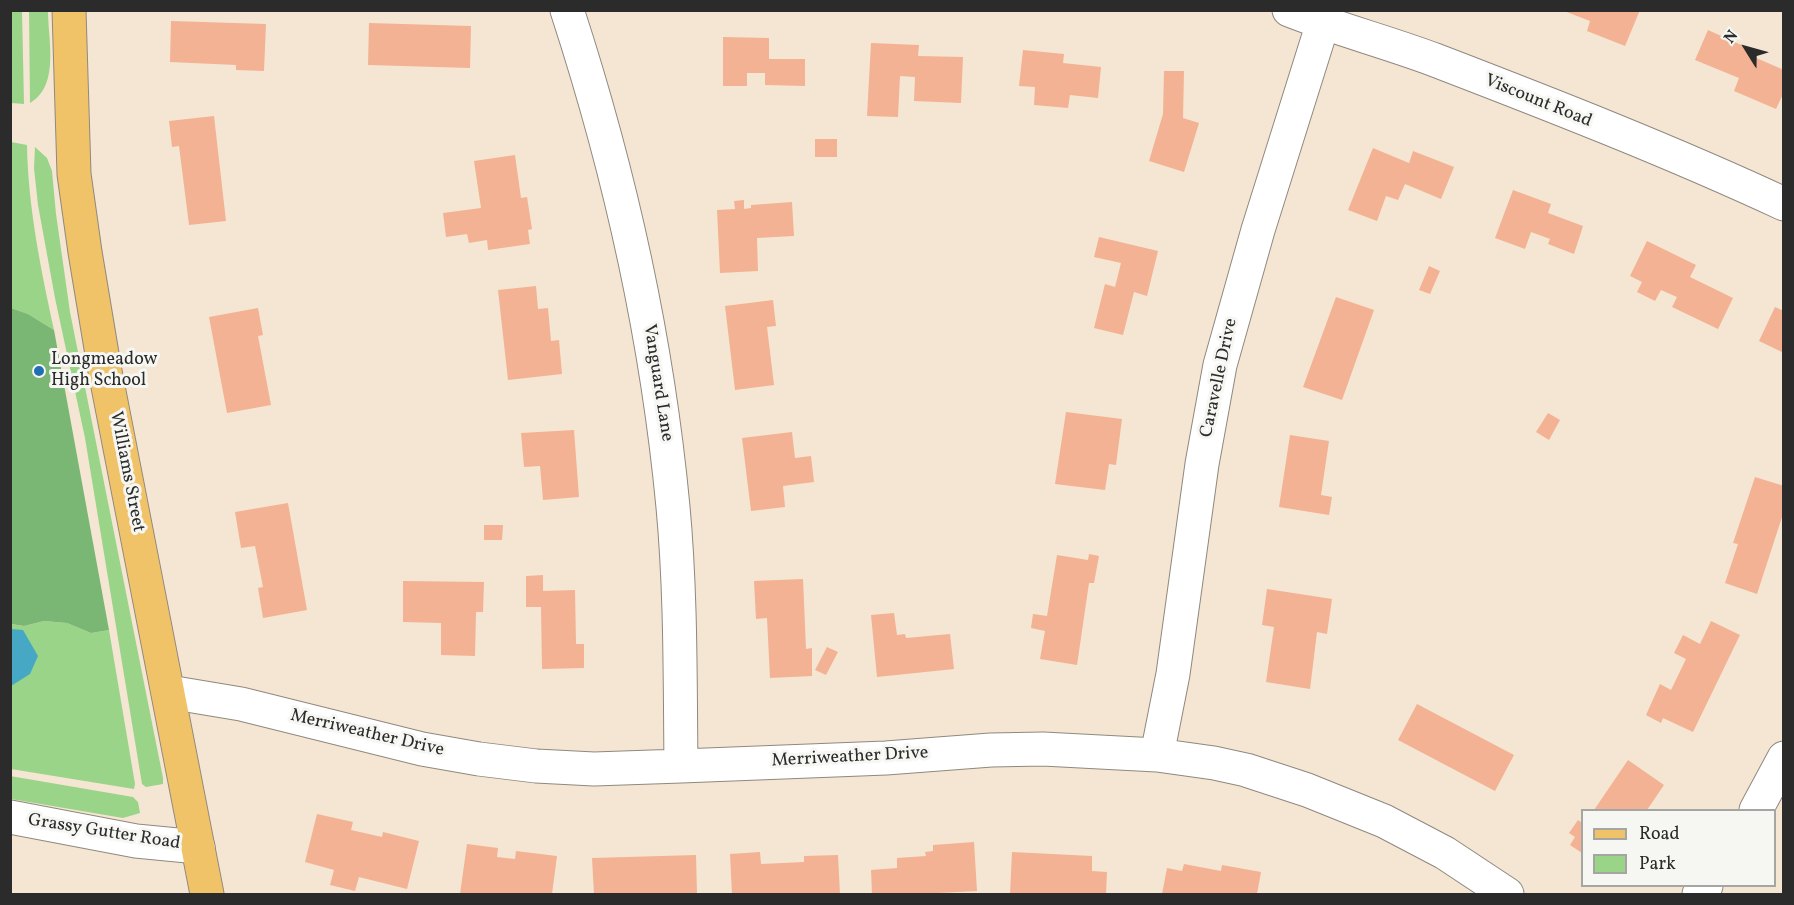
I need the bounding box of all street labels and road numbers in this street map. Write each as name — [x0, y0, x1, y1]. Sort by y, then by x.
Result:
street label: Viscount Road — [1481, 71, 1595, 133]
street label: Caravelle Drive — [1197, 316, 1243, 440]
street label: Vanguard Lane — [637, 323, 677, 443]
street label: Williams Street — [104, 410, 148, 534]
street label: Merriweather Drive — [288, 706, 446, 762]
street label: Merriweather Drive — [771, 743, 929, 773]
street label: Grassy Gutter Road — [26, 810, 182, 856]

